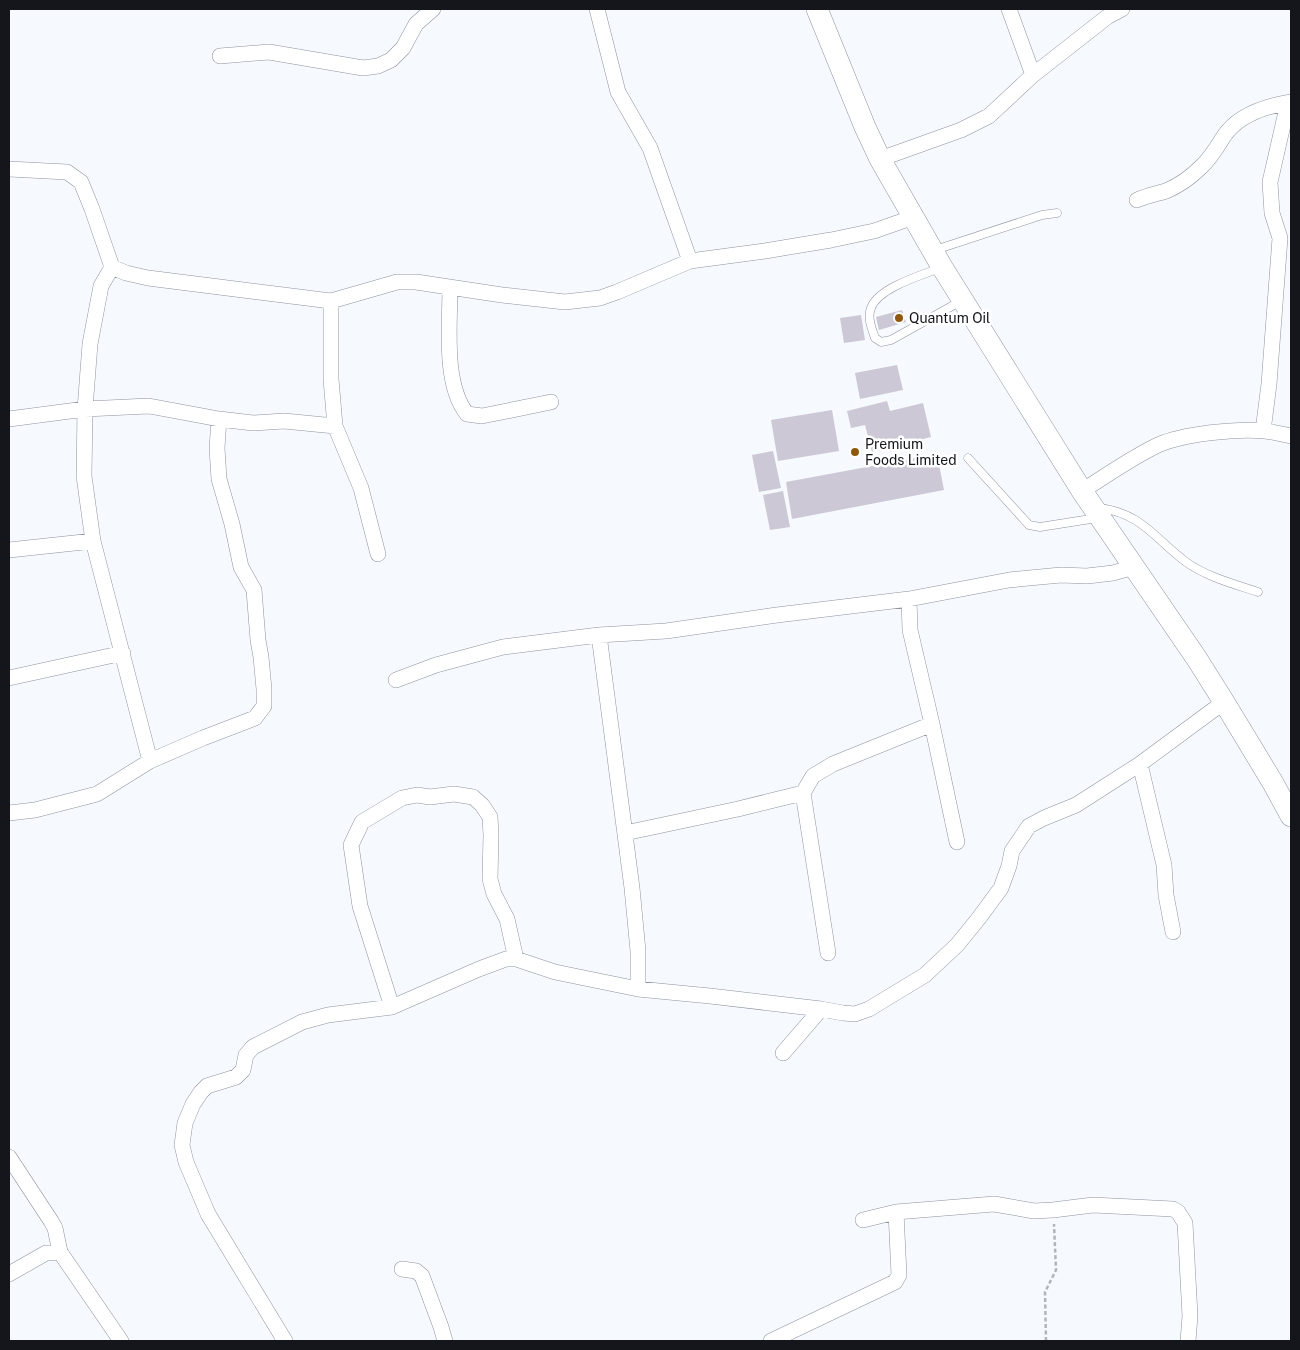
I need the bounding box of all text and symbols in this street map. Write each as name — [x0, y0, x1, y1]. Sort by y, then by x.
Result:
place label: Quantum Oil — [909, 310, 990, 326]
marker: Quantum Oil — [893, 312, 905, 324]
place label: Premium Foods Limited — [865, 436, 956, 468]
marker: Premium Foods Limited — [849, 446, 861, 458]

